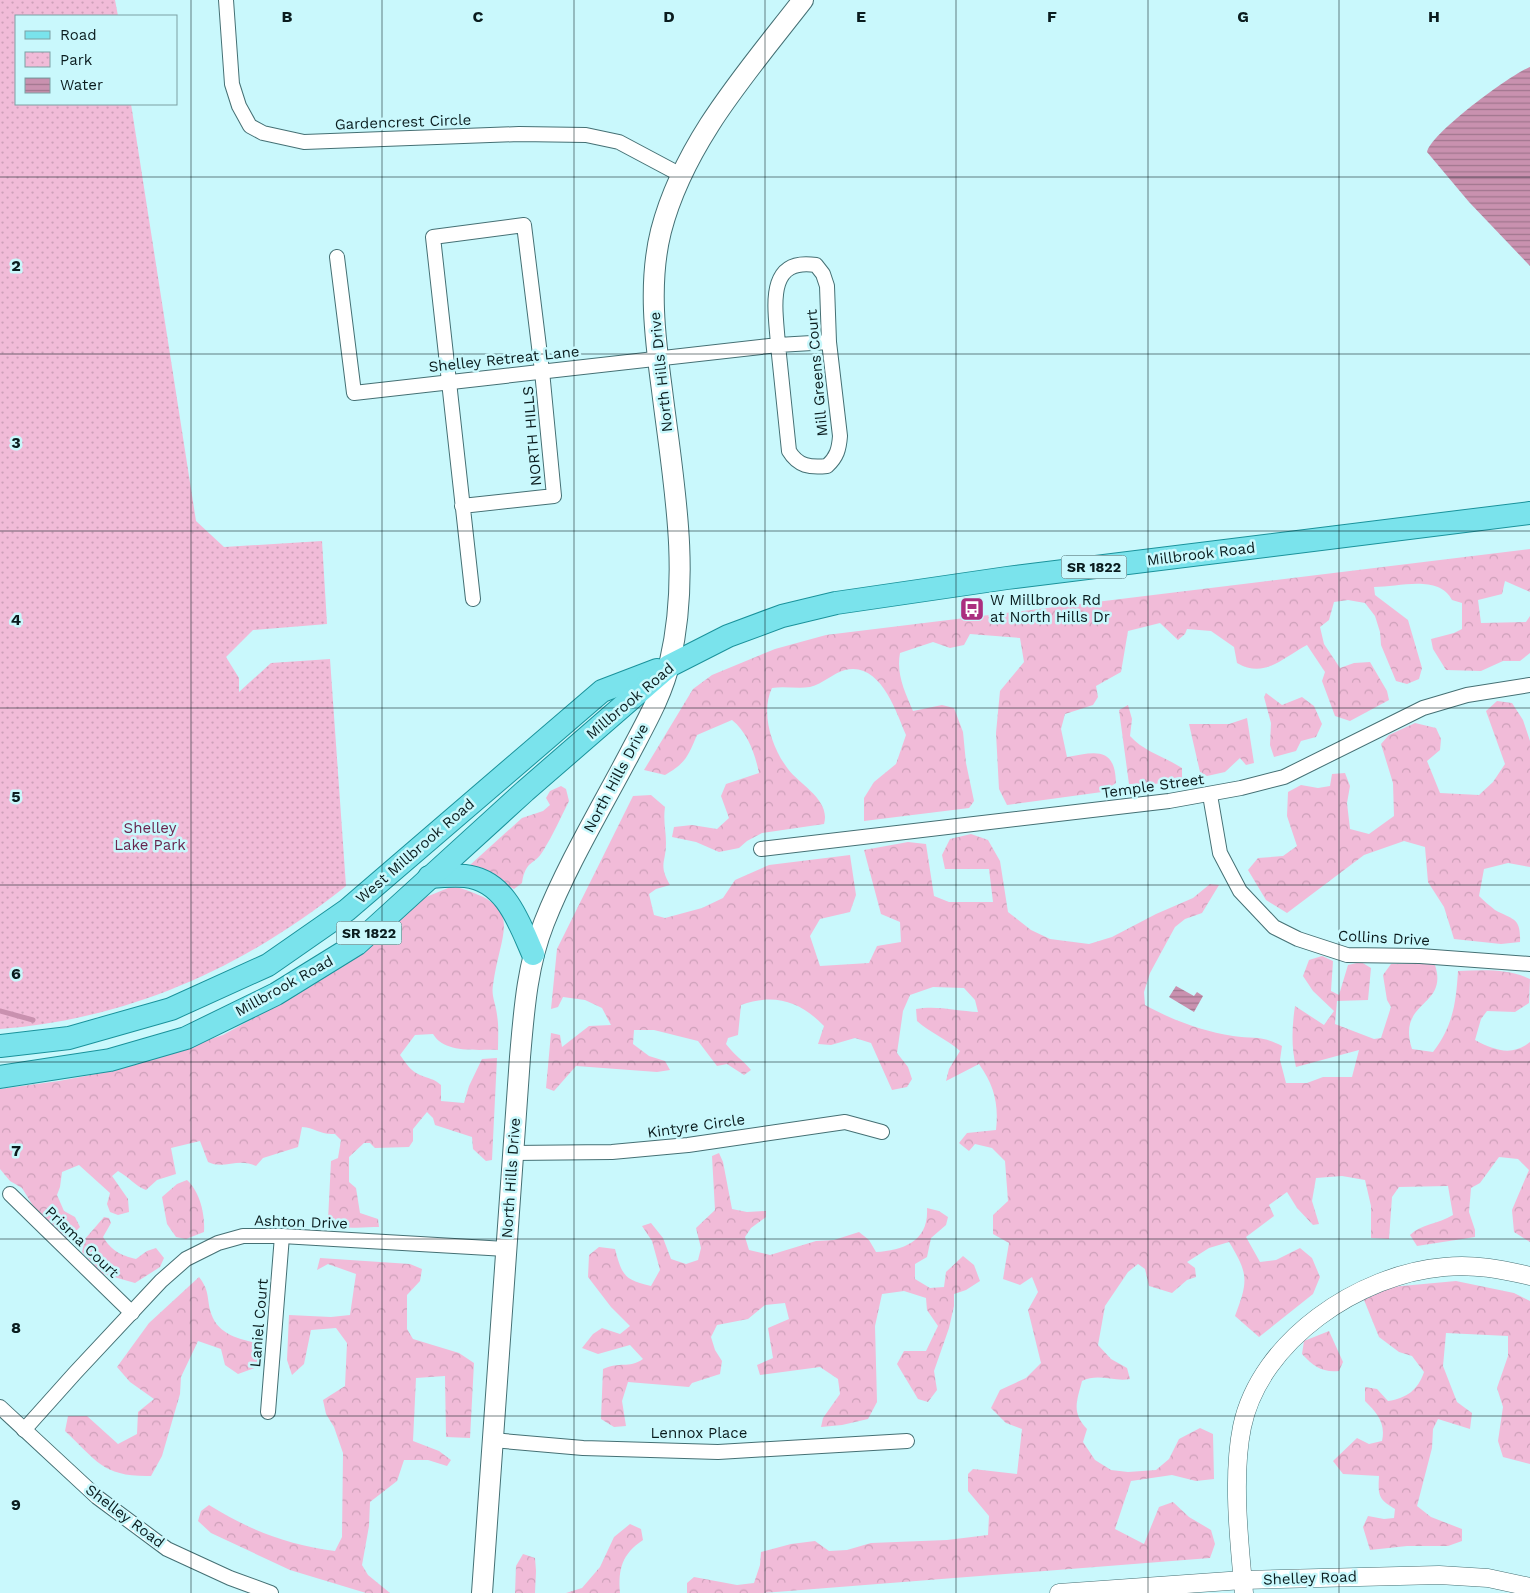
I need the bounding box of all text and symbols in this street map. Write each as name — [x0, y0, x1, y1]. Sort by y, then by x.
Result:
text: B — [282, 7, 293, 26]
text: C — [473, 7, 484, 26]
text: D — [663, 7, 675, 26]
text: E — [856, 7, 866, 26]
text: F — [1047, 7, 1057, 26]
text: G — [1237, 7, 1249, 26]
text: H — [1428, 7, 1440, 26]
legend — [15, 15, 178, 105]
text: Road — [60, 26, 97, 44]
text: Park — [60, 51, 93, 69]
text: Water — [60, 76, 103, 94]
street label: Gardencrest Circle — [334, 111, 472, 133]
text: 2 — [11, 256, 21, 275]
street label: Mill Greens Court — [802, 308, 832, 437]
street label: North Hills Drive — [646, 311, 676, 433]
street label: Shelley Retreat Lane — [428, 342, 580, 376]
street label: NORTH HILLS — [519, 385, 545, 487]
text: 3 — [11, 433, 21, 452]
street label: Millbrook Road — [1146, 538, 1256, 570]
road number: SR 1822 — [1062, 556, 1126, 578]
place label: W Millbrook Rd at North Hills Dr — [990, 591, 1110, 626]
bus stop icon: W Millbrook Rd at North Hills Dr — [959, 596, 985, 622]
text: 4 — [11, 610, 21, 629]
street label: Millbrook Road — [582, 659, 678, 743]
street label: North Hills Drive — [580, 720, 652, 836]
street label: Temple Street — [1101, 770, 1206, 802]
text: 5 — [11, 787, 21, 806]
street label: West Millbrook Road — [352, 795, 478, 907]
park label: Shelley Lake Park — [114, 819, 186, 854]
road number: SR 1822 — [336, 921, 402, 944]
street label: Collins Drive — [1338, 927, 1430, 949]
street label: Millbrook Road — [232, 952, 336, 1020]
text: 6 — [11, 964, 21, 983]
street label: Kintyre Circle — [646, 1110, 746, 1142]
street label: North Hills Drive — [498, 1117, 524, 1239]
text: 7 — [11, 1141, 21, 1160]
street label: Prisma Court — [41, 1202, 123, 1282]
street label: Ashton Drive — [254, 1211, 348, 1233]
street label: Laniel Court — [246, 1277, 272, 1368]
text: 8 — [11, 1318, 21, 1337]
street label: Lennox Place — [651, 1424, 747, 1442]
street label: Shelley Road — [82, 1480, 168, 1552]
text: 9 — [11, 1495, 21, 1514]
street label: Shelley Road — [1263, 1567, 1357, 1589]

